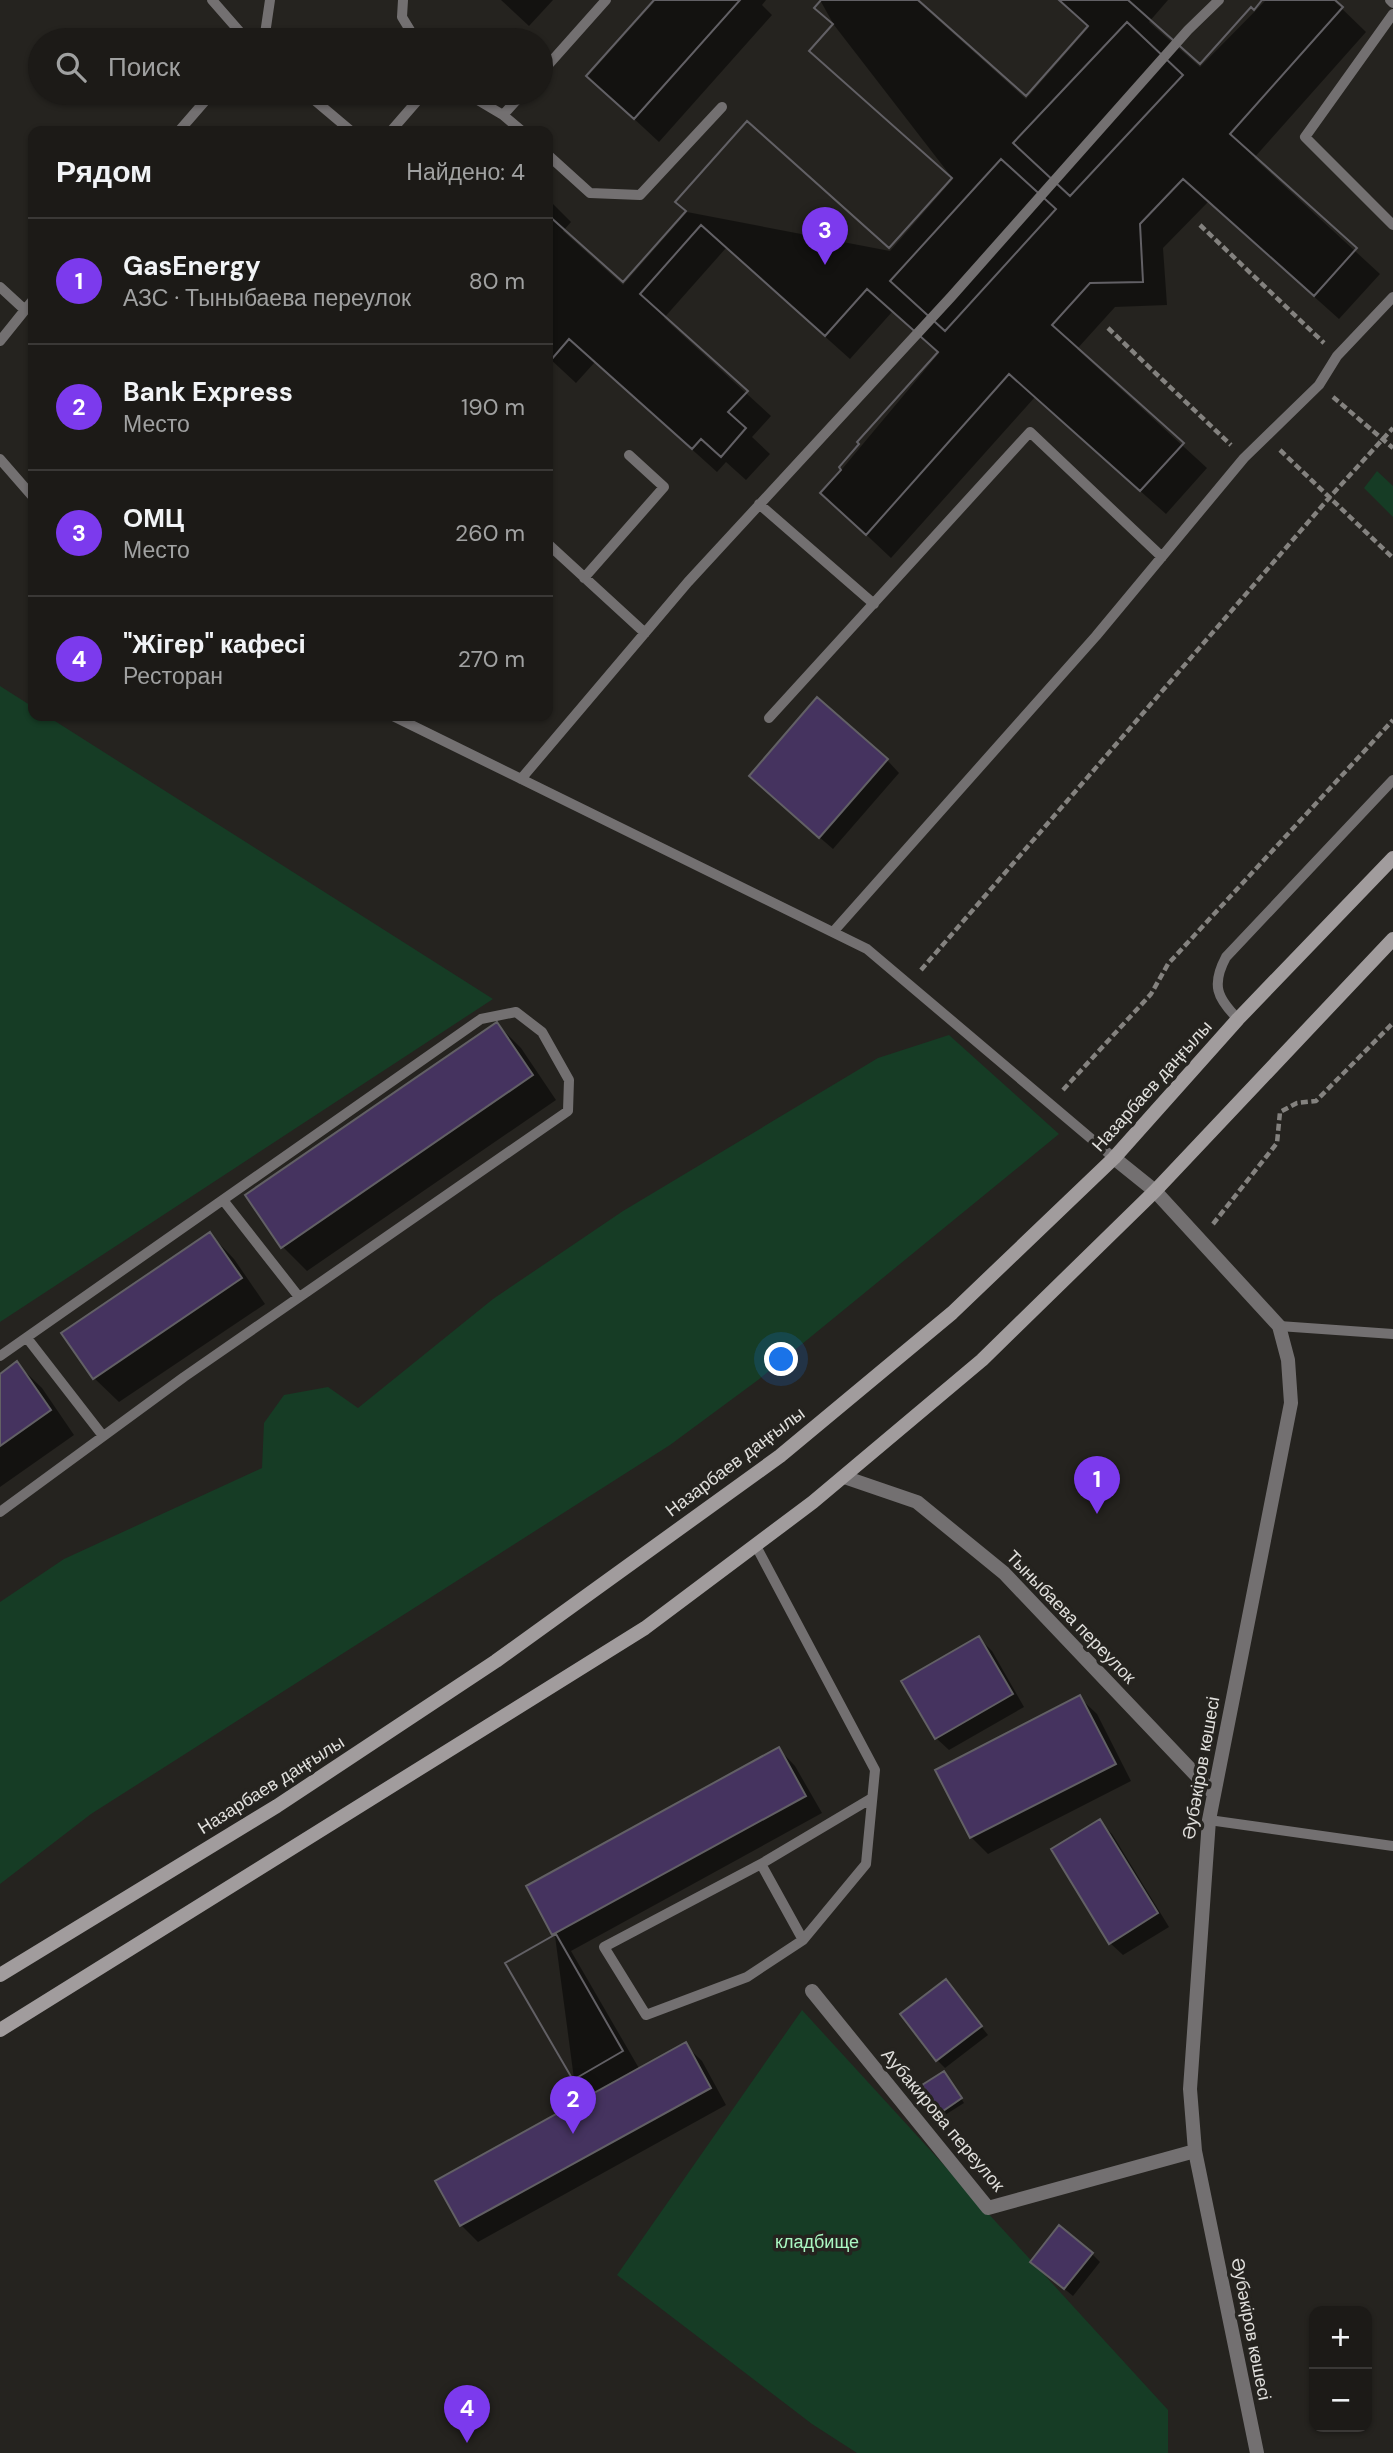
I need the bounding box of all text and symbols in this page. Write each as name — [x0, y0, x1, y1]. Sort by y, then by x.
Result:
search box — [28, 28, 553, 105]
icon: search — [52, 48, 90, 86]
text: Поиск — [108, 50, 180, 84]
text: Рядом — [56, 152, 152, 191]
text: Найдено: 4 — [406, 157, 525, 187]
pin: 3 — [802, 207, 848, 265]
text: GasEnergy — [123, 249, 261, 283]
text: 1 — [75, 266, 83, 296]
text: 80 m — [469, 266, 525, 296]
text: АЗС · Тыныбаева переулок — [123, 283, 411, 313]
text: Bank Express — [123, 375, 293, 409]
text: 2 — [72, 392, 86, 422]
text: 190 m — [461, 392, 525, 422]
text: Место — [123, 409, 190, 439]
text: ОМЦ — [123, 501, 184, 535]
text: 3 — [72, 518, 86, 548]
text: 260 m — [455, 518, 525, 548]
text: Место — [123, 535, 190, 565]
text: "Жігер" кафесі — [123, 627, 306, 661]
text: 4 — [72, 644, 86, 674]
text: 270 m — [458, 644, 525, 674]
text: Ресторан — [123, 661, 223, 691]
street label: Назарбаев даңғылы — [1087, 1015, 1217, 1157]
your location — [764, 1342, 798, 1376]
street label: Назарбаев даңғылы — [660, 1402, 810, 1522]
pin: 1 — [1074, 1456, 1120, 1514]
street label: Тыныбаева переулок — [1001, 1545, 1141, 1689]
street label: Әубәкіров көшесі — [1177, 1695, 1225, 1841]
street label: Назарбаев даңғылы — [193, 1730, 349, 1840]
street label: Аубакирова переулок — [876, 2043, 1010, 2197]
pin: 2 — [550, 2076, 596, 2134]
park label: кладбище — [775, 2230, 859, 2254]
street label: Әубәкіров көшесі — [1225, 2256, 1277, 2402]
map controls — [1309, 2306, 1372, 2432]
button: + — [1309, 2306, 1372, 2369]
button: − — [1309, 2369, 1372, 2432]
pin: 4 — [444, 2385, 490, 2443]

